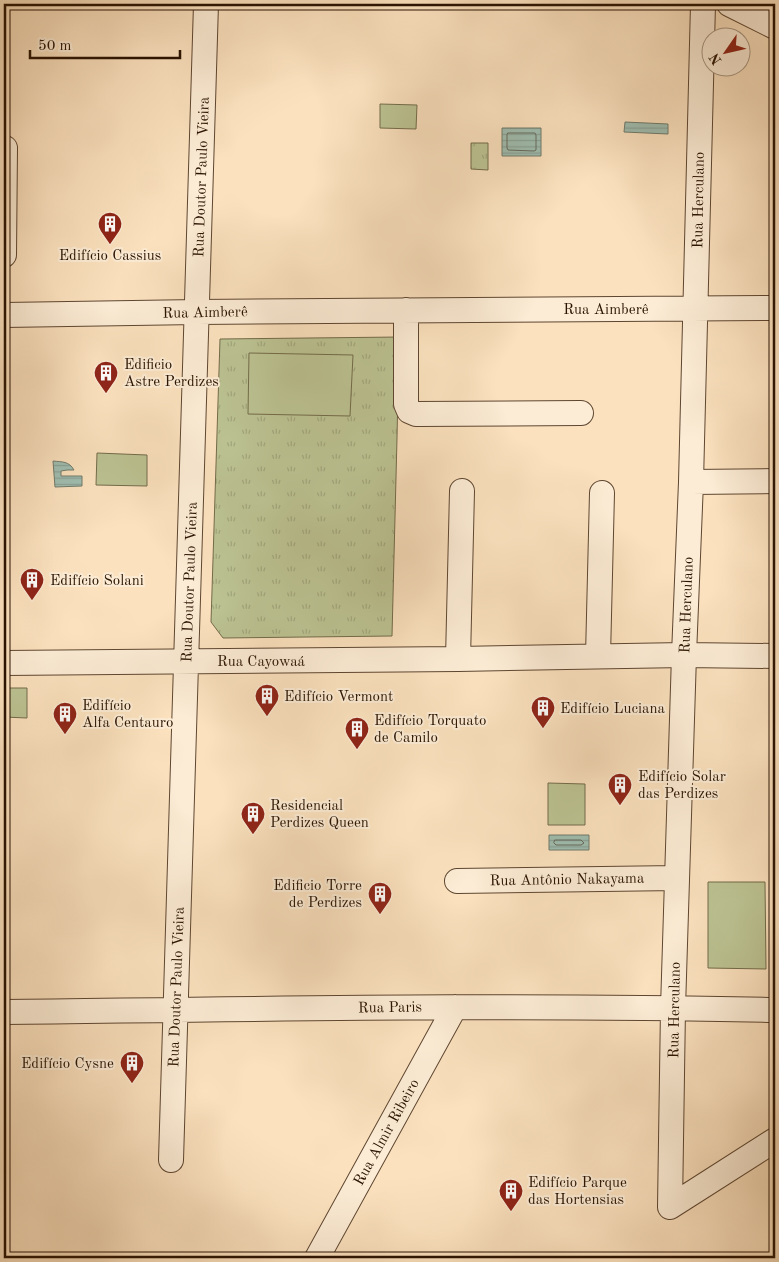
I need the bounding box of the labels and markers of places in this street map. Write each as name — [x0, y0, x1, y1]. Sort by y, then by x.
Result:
building icon: Edifício Cassius — [97, 211, 123, 245]
place label: Edifício Cassius — [59, 249, 161, 264]
place label: Edificio Astre Perdizes — [124, 358, 219, 390]
building icon: Edificio Astre Perdizes — [93, 360, 119, 394]
building icon: Edifício Solani — [19, 567, 45, 601]
place label: Edifício Solani — [50, 574, 144, 589]
building icon: Edifício Vermont — [254, 683, 280, 717]
place label: Edifício Vermont — [284, 690, 393, 705]
building icon: Edifício Luciana — [530, 695, 556, 729]
place label: Edifício Alfa Centauro — [82, 699, 173, 731]
building icon: Edifício Alfa Centauro — [52, 701, 78, 735]
place label: Edifício Luciana — [560, 702, 666, 717]
place label: Edifício Torquato de Camilo — [374, 714, 486, 746]
building icon: Edifício Torquato de Camilo — [344, 716, 370, 750]
place label: Edifício Solar das Perdizes — [638, 770, 726, 802]
building icon: Edifício Solar das Perdizes — [607, 772, 633, 806]
place label: Residencial Perdizes Queen — [270, 799, 369, 831]
building icon: Residencial Perdizes Queen — [240, 801, 266, 835]
place label: Edificio Torre de Perdizes — [273, 879, 362, 911]
building icon: Edificio Torre de Perdizes — [367, 881, 393, 915]
building icon: Edifício Cysne — [119, 1050, 145, 1084]
place label: Edifício Cysne — [21, 1057, 114, 1072]
place label: Edifício Parque das Hortensias — [528, 1176, 627, 1208]
building icon: Edifício Parque das Hortensias — [498, 1178, 524, 1212]

